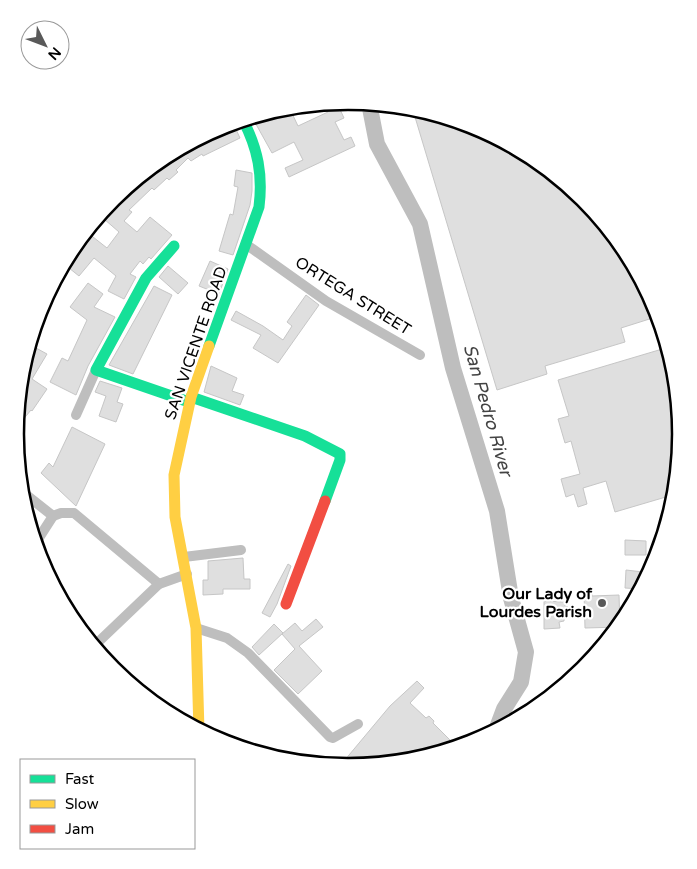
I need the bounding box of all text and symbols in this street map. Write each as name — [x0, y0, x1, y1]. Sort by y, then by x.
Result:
north arrow — [20, 20, 70, 70]
text: N — [44, 43, 64, 63]
street label: ORTEGA STREET — [291, 252, 415, 340]
street label: SAN VICENTE ROAD — [160, 264, 232, 422]
water label: San Pedro River — [459, 341, 518, 481]
place label: Our Lady of Lourdes Parish — [480, 584, 593, 622]
marker: Our Lady of Lourdes Parish — [596, 597, 608, 609]
legend — [20, 759, 195, 849]
text: Fast — [65, 770, 95, 788]
text: Slow — [65, 795, 99, 813]
text: Jam — [65, 820, 94, 838]

